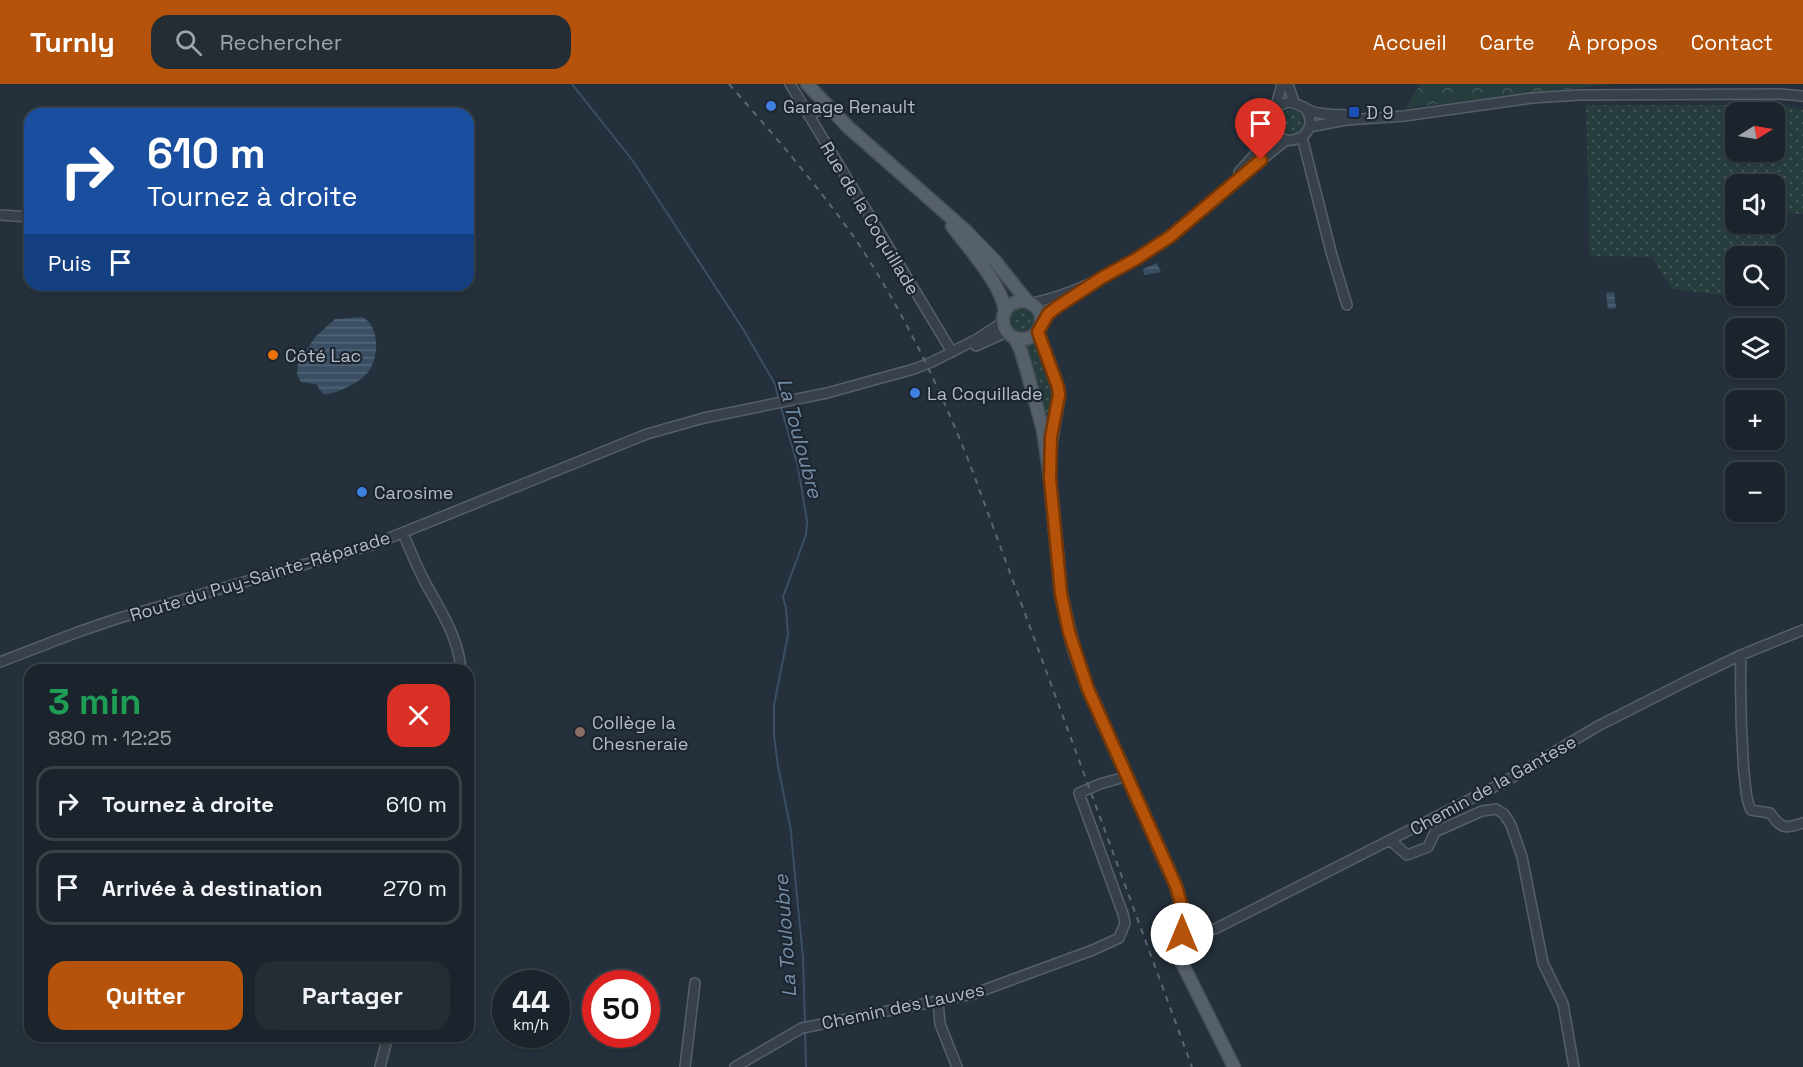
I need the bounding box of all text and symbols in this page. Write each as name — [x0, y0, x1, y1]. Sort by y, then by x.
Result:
search box — [151, 15, 571, 69]
text: Turnly — [30, 24, 115, 60]
icon: search — [172, 26, 205, 59]
text: Rechercher — [220, 28, 342, 56]
text: Accueil — [1373, 29, 1447, 56]
text: Carte — [1480, 29, 1535, 56]
text: À propos — [1568, 29, 1658, 56]
text: Contact — [1691, 29, 1773, 56]
place label: Garage Renault — [783, 95, 916, 118]
pin — [1235, 98, 1286, 160]
marker: Garage Renault — [764, 99, 778, 113]
place label: D 9 — [1366, 101, 1394, 124]
north arrow — [1725, 102, 1785, 162]
map controls — [1725, 102, 1785, 522]
marker: D 9 — [1347, 105, 1361, 119]
icon: arrive — [1244, 107, 1277, 140]
text: 610 m — [147, 127, 266, 180]
icon: right — [48, 132, 126, 210]
street label: Rue de la Coquillade — [815, 137, 925, 299]
button: sound — [1725, 174, 1785, 234]
text: Tournez à droite — [147, 179, 357, 214]
icon: arrive — [104, 246, 137, 279]
button: search — [1725, 246, 1785, 306]
text: Puis — [48, 249, 92, 277]
button: layers — [1725, 318, 1785, 378]
place label: Côté Lac — [285, 344, 361, 367]
marker: Côté Lac — [266, 348, 280, 362]
water label: La Touloubre — [772, 375, 829, 502]
place label: La Coquillade — [927, 382, 1043, 405]
marker: La Coquillade — [908, 386, 922, 400]
button: + — [1725, 390, 1785, 450]
button: − — [1725, 462, 1785, 522]
place label: Carosime — [374, 481, 454, 504]
marker: Carosime — [355, 485, 369, 499]
street label: Route du Puy-Sainte-Réparade — [127, 525, 393, 627]
text: 3 min — [48, 679, 142, 725]
button: close — [387, 684, 450, 747]
place label: Collège la Chesneraie — [592, 711, 688, 755]
text: 880 m · 12:25 — [48, 725, 172, 751]
marker: Collège la Chesneraie — [573, 725, 587, 739]
street label: Chemin de la Gantese — [1406, 730, 1580, 840]
icon: right — [51, 787, 84, 820]
text: Tournez à droite — [102, 790, 274, 818]
text: 610 m — [386, 790, 447, 818]
icon: arrive — [51, 871, 84, 904]
water label: La Touloubre — [768, 873, 802, 998]
text: Arrivée à destination — [102, 874, 323, 902]
text: 270 m — [383, 874, 447, 902]
position arrow — [1150, 902, 1214, 966]
button: Quitter — [48, 961, 243, 1030]
button: Partager — [255, 961, 450, 1030]
speed limit sign: 50 — [582, 970, 660, 1048]
street label: Chemin des Lauves — [820, 978, 986, 1034]
text: 44 — [512, 982, 550, 1021]
text: km/h — [513, 1015, 549, 1034]

